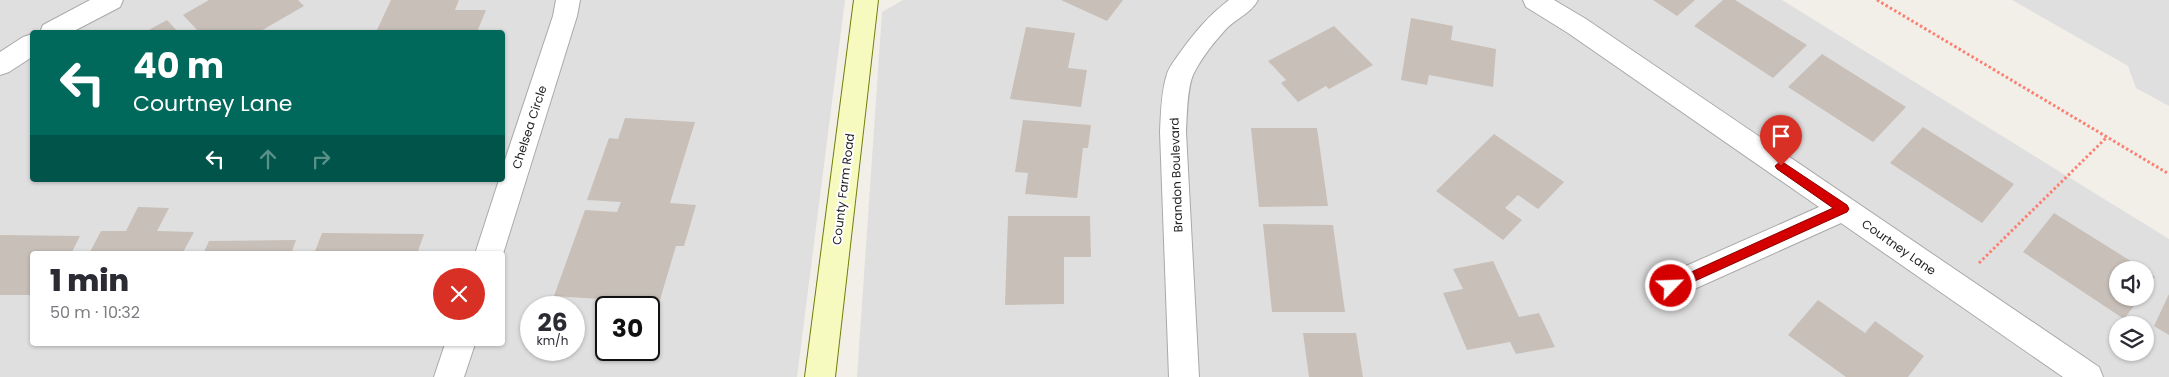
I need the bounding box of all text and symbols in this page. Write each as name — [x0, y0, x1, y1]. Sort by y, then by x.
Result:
text: 40 m — [133, 41, 224, 90]
icon: left — [50, 50, 115, 115]
street label: Chelsea Circle — [508, 83, 550, 171]
text: Courtney Lane — [133, 88, 292, 119]
pin — [1760, 115, 1802, 166]
street label: Brandon Boulevard — [1166, 117, 1186, 233]
icon: arrive — [1767, 122, 1795, 150]
street label: County Farm Road — [828, 132, 858, 246]
icon: left — [201, 145, 229, 173]
icon: ahead — [254, 145, 282, 173]
icon: right — [307, 145, 335, 173]
street label: Courtney Lane — [1859, 215, 1939, 279]
text: 1 min — [50, 259, 129, 302]
position arrow — [1644, 259, 1696, 311]
map controls — [2109, 261, 2154, 361]
button: sound — [2109, 261, 2154, 306]
button: close — [433, 268, 485, 320]
speed limit sign: 30 — [595, 296, 660, 361]
text: 50 m · 10:32 — [50, 301, 140, 324]
text: 26 — [537, 305, 568, 340]
button: layers — [2109, 316, 2154, 361]
text: km/h — [537, 332, 568, 349]

